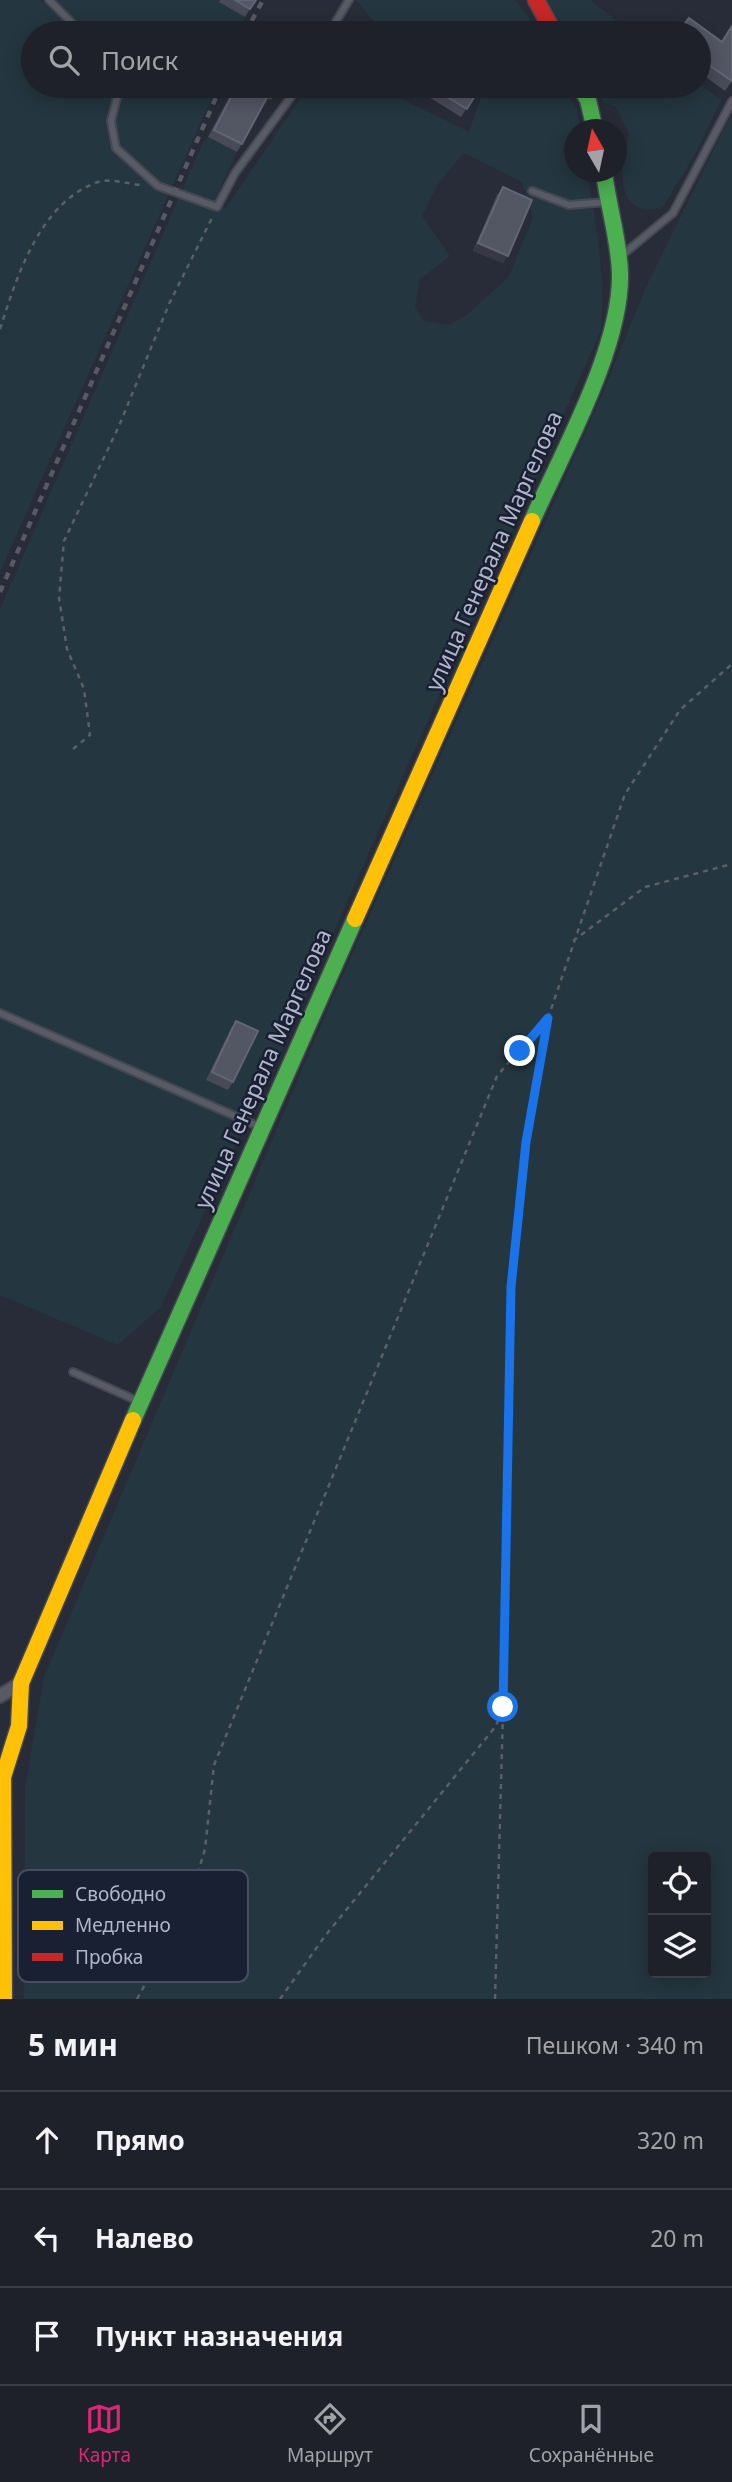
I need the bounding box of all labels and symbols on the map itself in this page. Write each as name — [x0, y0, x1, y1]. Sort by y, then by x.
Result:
north arrow — [564, 119, 627, 182]
street label: улица Генерала Маргелова — [417, 405, 569, 696]
street label: улица Генерала Маргелова — [186, 923, 338, 1214]
route end — [504, 1035, 535, 1066]
route start — [487, 1691, 518, 1722]
legend — [18, 1870, 248, 1982]
text: Свободно — [75, 1881, 166, 1907]
text: Медленно — [75, 1912, 171, 1938]
text: Пробка — [75, 1944, 143, 1970]

